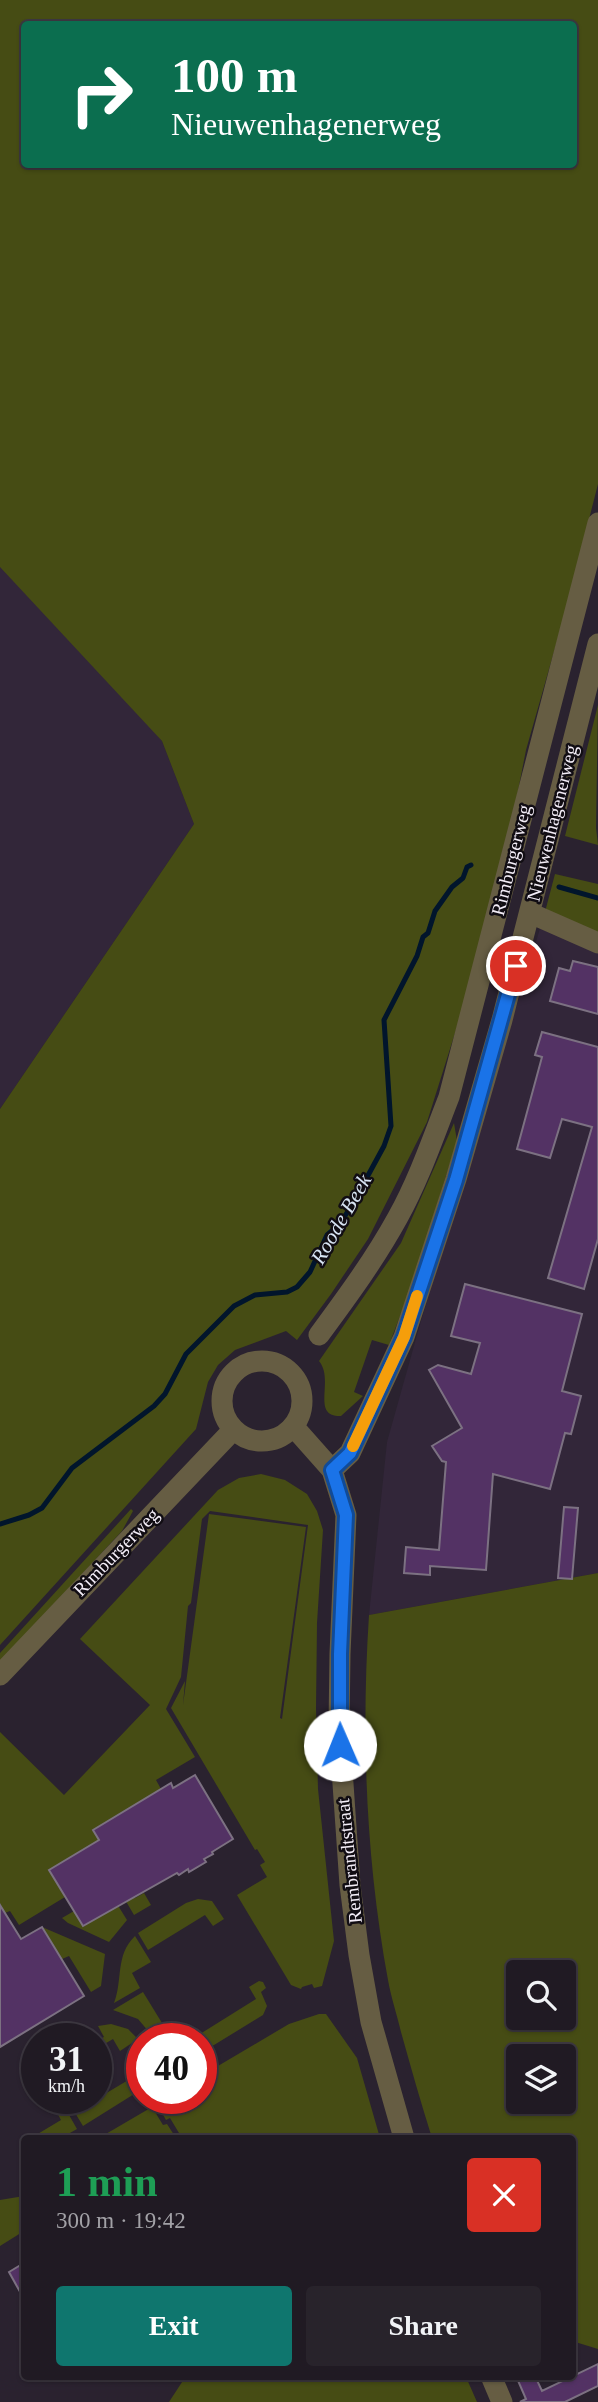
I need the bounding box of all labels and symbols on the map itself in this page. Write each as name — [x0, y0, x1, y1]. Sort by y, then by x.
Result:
street label: Nieuwenhagenerweg — [522, 742, 582, 903]
street label: Rimburgerweg — [487, 802, 535, 918]
pin — [486, 936, 546, 996]
water label: Roode Beek — [305, 1169, 377, 1269]
street label: Rimburgerweg — [69, 1503, 163, 1600]
position arrow — [303, 1708, 377, 1782]
street label: Rembrandtstraat — [332, 1797, 366, 1925]
speed limit sign: 40 — [126, 2023, 217, 2114]

